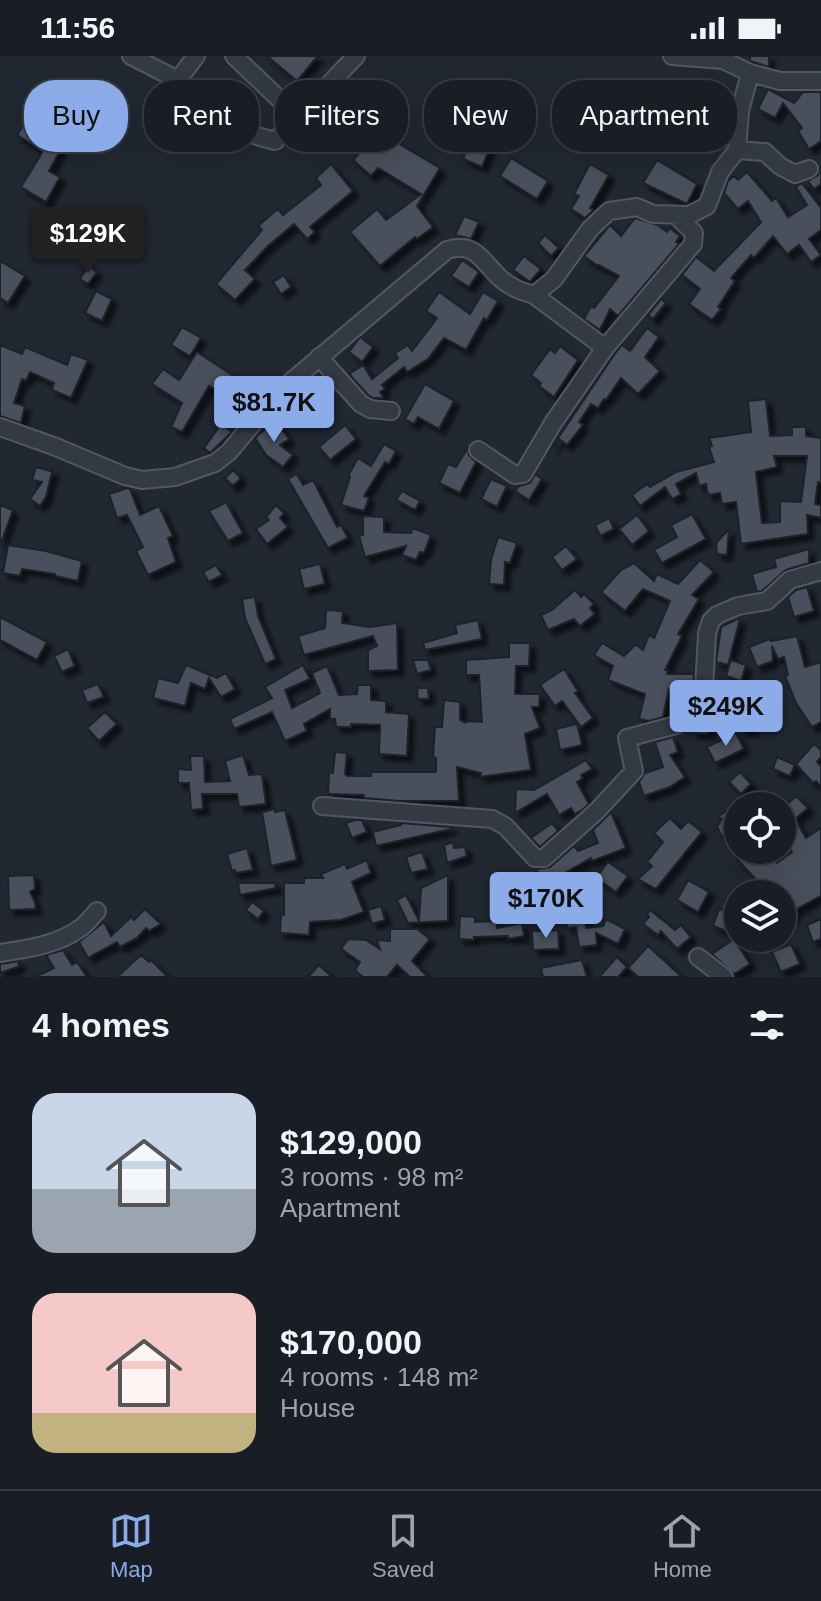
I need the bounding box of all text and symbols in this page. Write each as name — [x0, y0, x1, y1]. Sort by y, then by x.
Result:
text: 11:56 — [40, 11, 115, 44]
chip: Buy — [24, 80, 128, 152]
chip: Rent — [144, 80, 259, 152]
chip: Filters — [275, 80, 408, 152]
chip: New — [424, 80, 536, 152]
chip: Apartment — [552, 80, 737, 152]
pin: $129K — [32, 207, 144, 275]
text: $129K — [50, 218, 126, 248]
pin: $81.7K — [209, 376, 339, 444]
text: $81.7K — [232, 387, 316, 417]
pin: $249K — [670, 680, 782, 748]
text: $249K — [688, 691, 764, 721]
map controls — [724, 792, 796, 952]
button: locate — [724, 792, 796, 864]
pin: $170K — [490, 872, 602, 940]
button: layers — [724, 880, 796, 952]
text: $170K — [508, 883, 584, 913]
icon: filters — [745, 1003, 789, 1047]
text: 4 homes — [32, 1006, 170, 1044]
text: $129,000 — [280, 1123, 422, 1161]
icon: home — [96, 1125, 192, 1221]
text: 3 rooms · 98 m² — [280, 1162, 464, 1192]
text: Apartment — [280, 1193, 400, 1223]
text: $170,000 — [280, 1323, 422, 1361]
icon: home — [96, 1325, 192, 1421]
text: 4 rooms · 148 m² — [280, 1362, 478, 1392]
text: House — [280, 1393, 355, 1423]
tab: Map — [109, 1509, 153, 1583]
tab: Saved — [372, 1509, 434, 1583]
tab: Home — [653, 1509, 712, 1583]

